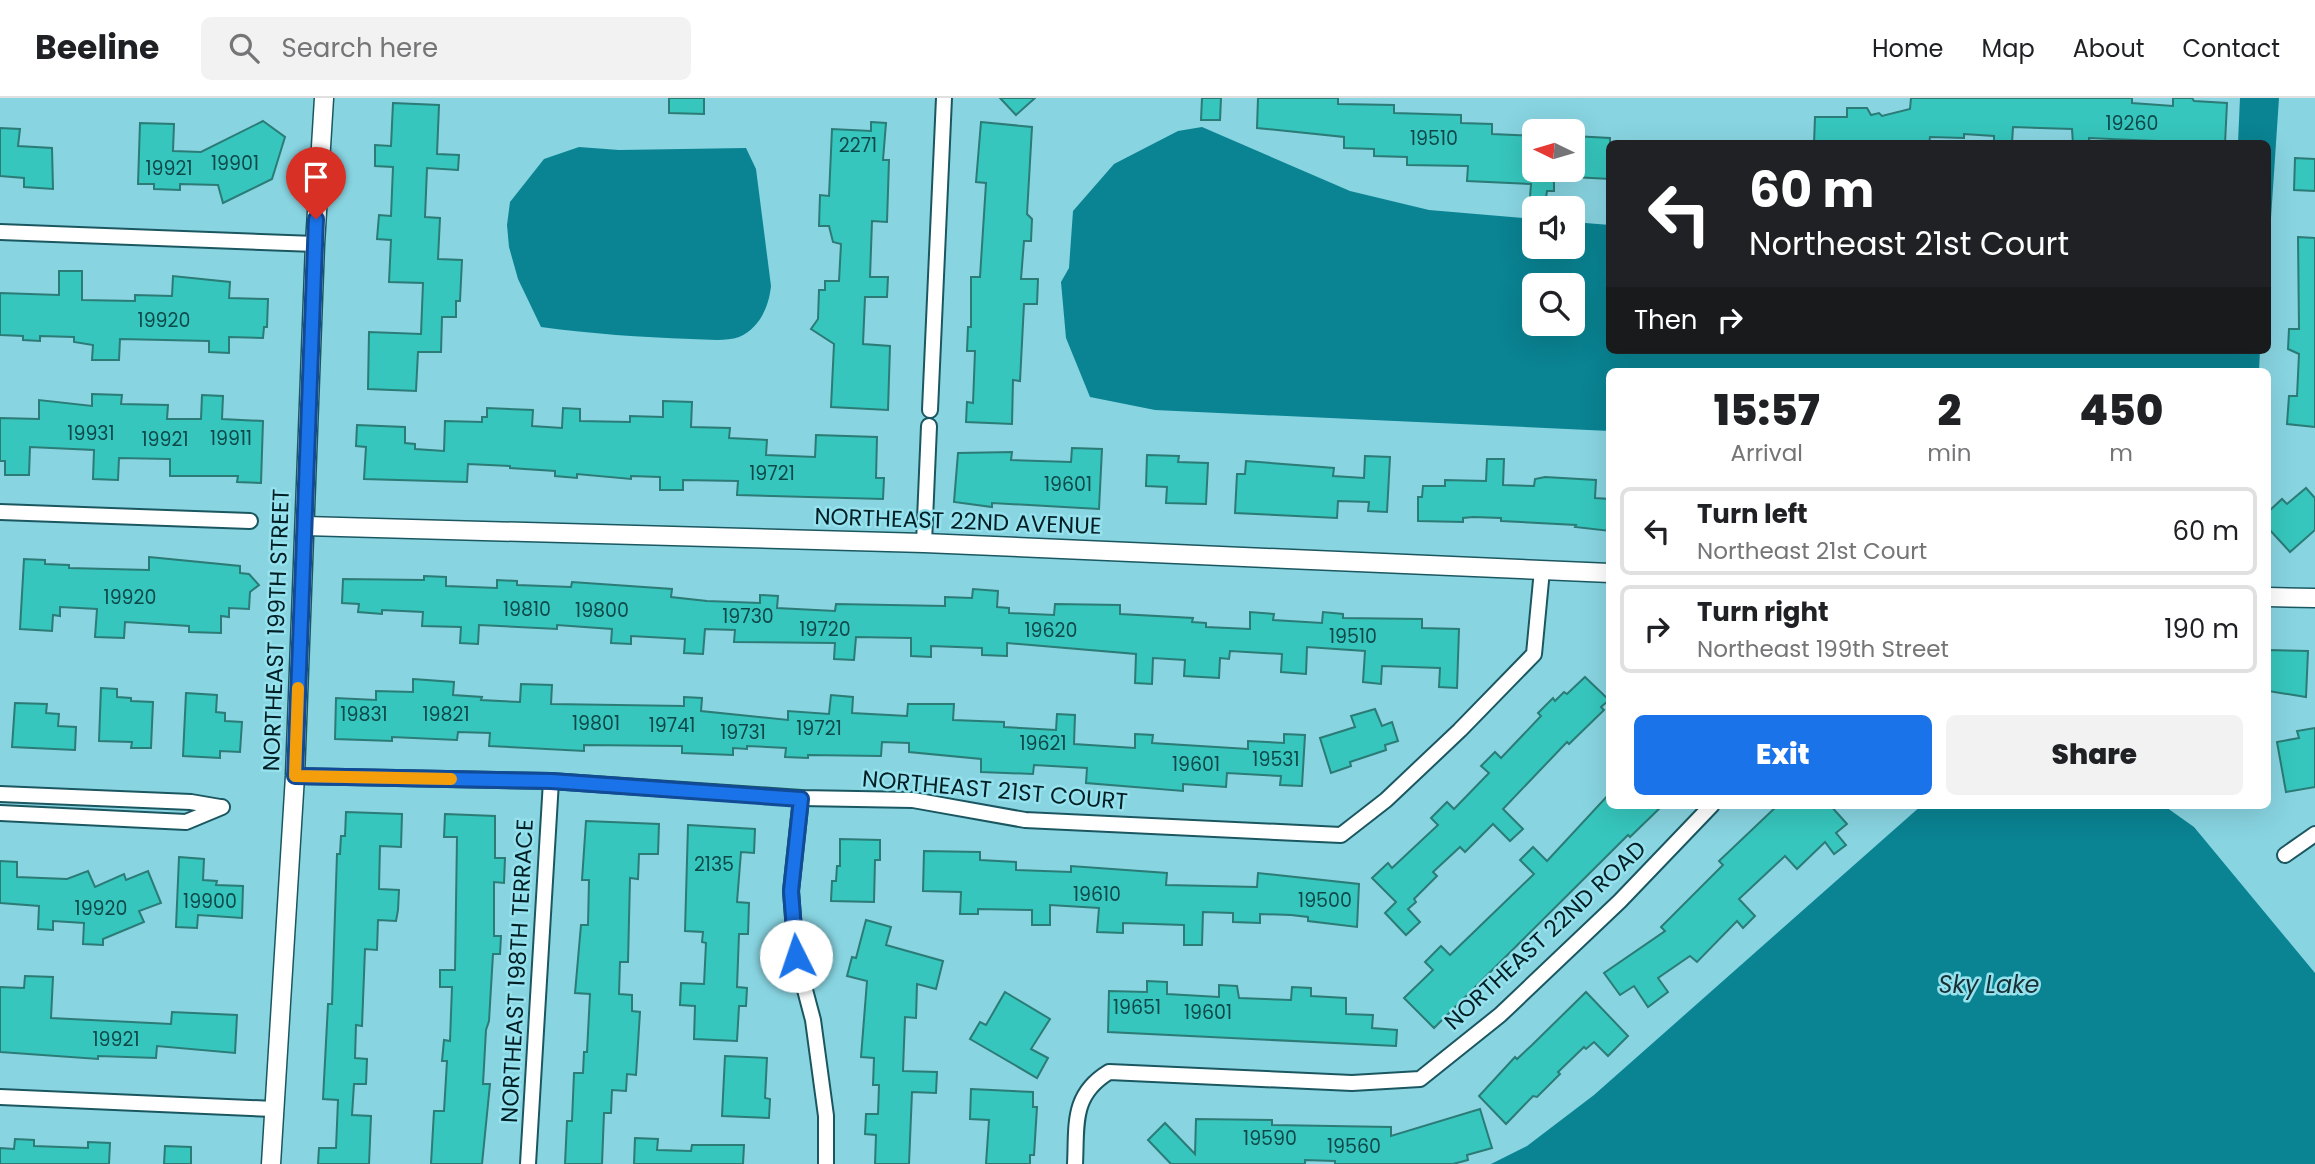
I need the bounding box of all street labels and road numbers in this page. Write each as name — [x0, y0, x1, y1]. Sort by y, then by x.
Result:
street label: NORTHEAST 199TH STREET — [255, 488, 297, 772]
street label: NORTHEAST 22ND AVENUE — [814, 500, 1102, 542]
street label: NORTHEAST 21ST COURT — [861, 762, 1129, 818]
street label: NORTHEAST 198TH TERRACE — [493, 818, 541, 1124]
street label: NORTHEAST 22ND ROAD — [1437, 833, 1653, 1037]

